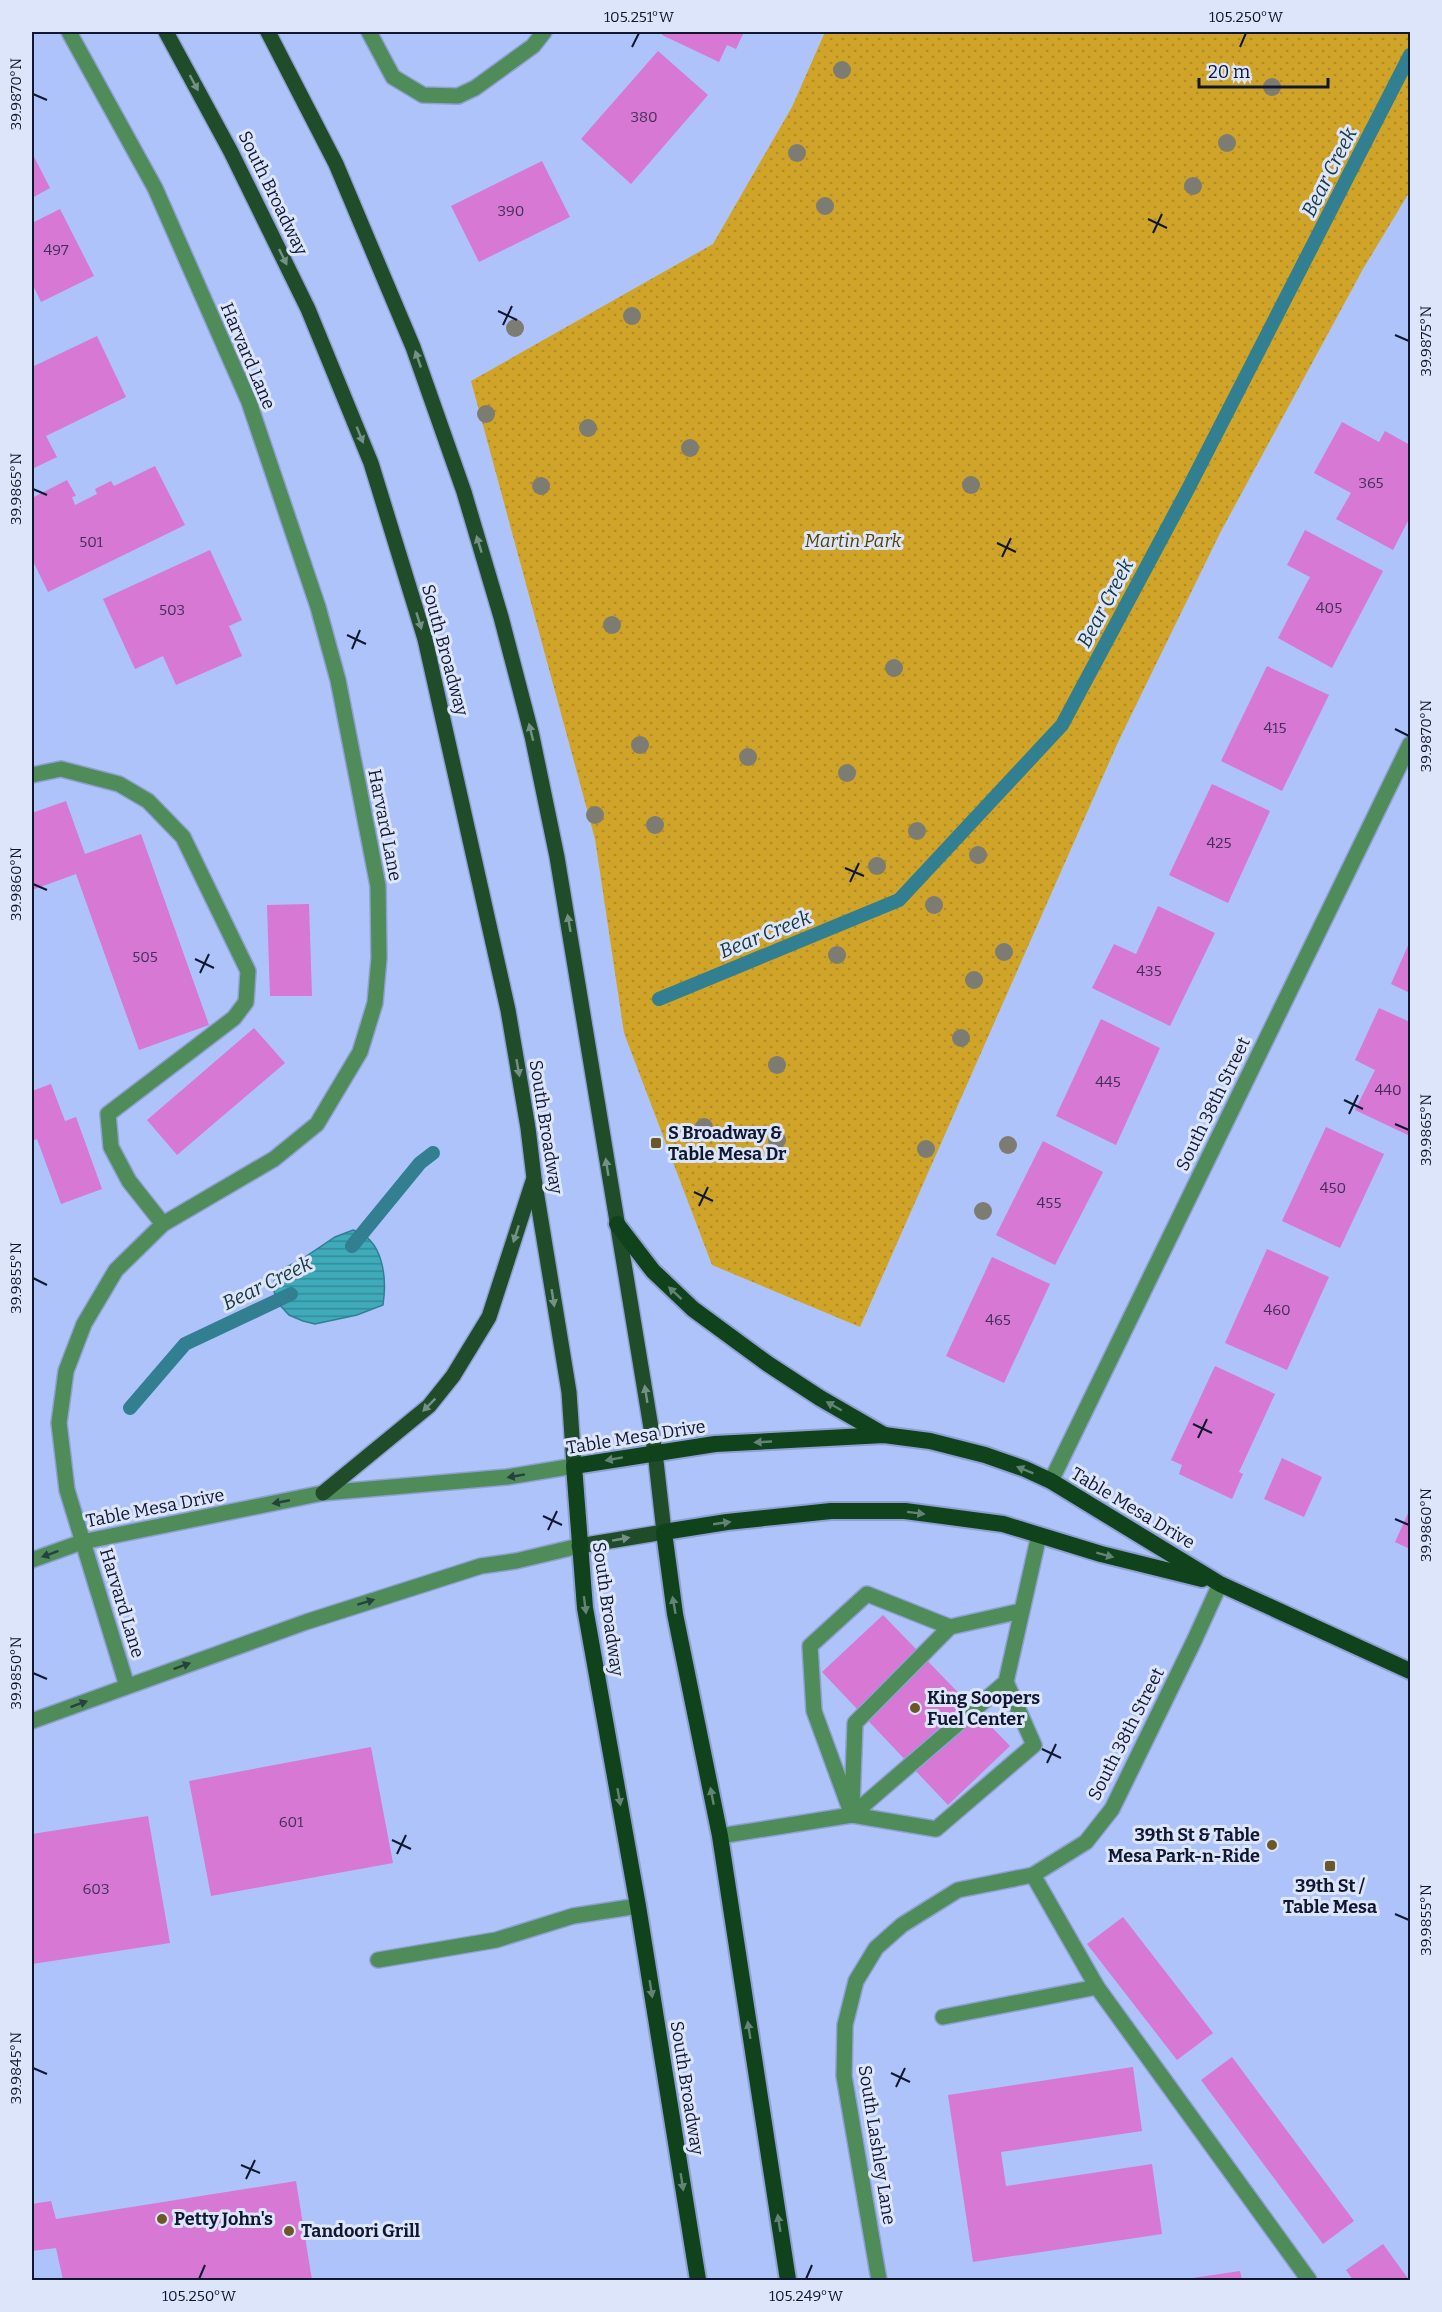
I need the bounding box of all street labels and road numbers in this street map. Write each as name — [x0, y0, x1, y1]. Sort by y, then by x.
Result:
street label: South Broadway — [233, 127, 313, 259]
street label: Harvard Lane — [216, 299, 280, 413]
street label: South Broadway — [417, 582, 473, 719]
street label: Harvard Lane — [363, 767, 407, 883]
street label: South 38th Street — [1171, 1033, 1255, 1174]
street label: South Broadway — [525, 1058, 568, 1196]
street label: Table Mesa Drive — [565, 1415, 707, 1459]
street label: Table Mesa Drive — [1067, 1462, 1199, 1554]
street label: Table Mesa Drive — [84, 1484, 226, 1532]
street label: South Broadway — [588, 1540, 628, 1678]
street label: Harvard Lane — [95, 1545, 149, 1661]
street label: South 38th Street — [1083, 1664, 1169, 1804]
street label: South Broadway — [666, 2019, 709, 2157]
street label: South Lashley Lane — [854, 2064, 900, 2226]

